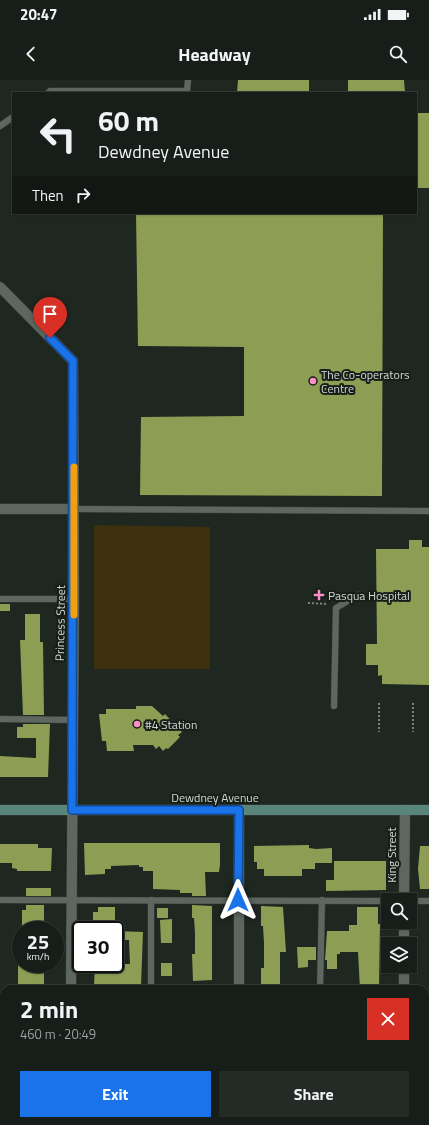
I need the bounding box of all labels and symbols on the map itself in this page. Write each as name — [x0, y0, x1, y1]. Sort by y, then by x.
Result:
pin — [33, 297, 67, 338]
place label: The Co-operators Centre — [321, 365, 410, 398]
marker: The Co-operators Centre — [308, 376, 318, 386]
street label: Princess Street — [50, 584, 70, 661]
place label: Pasqua Hospital — [328, 586, 410, 605]
marker: Pasqua Hospital — [313, 589, 325, 601]
place label: #4 Station — [145, 715, 197, 734]
marker: #4 Station — [132, 719, 142, 729]
street label: Dewdney Avenue — [171, 788, 259, 807]
street label: King Street — [382, 826, 401, 883]
position arrow — [217, 879, 259, 921]
speed limit sign: 30 — [72, 921, 124, 973]

